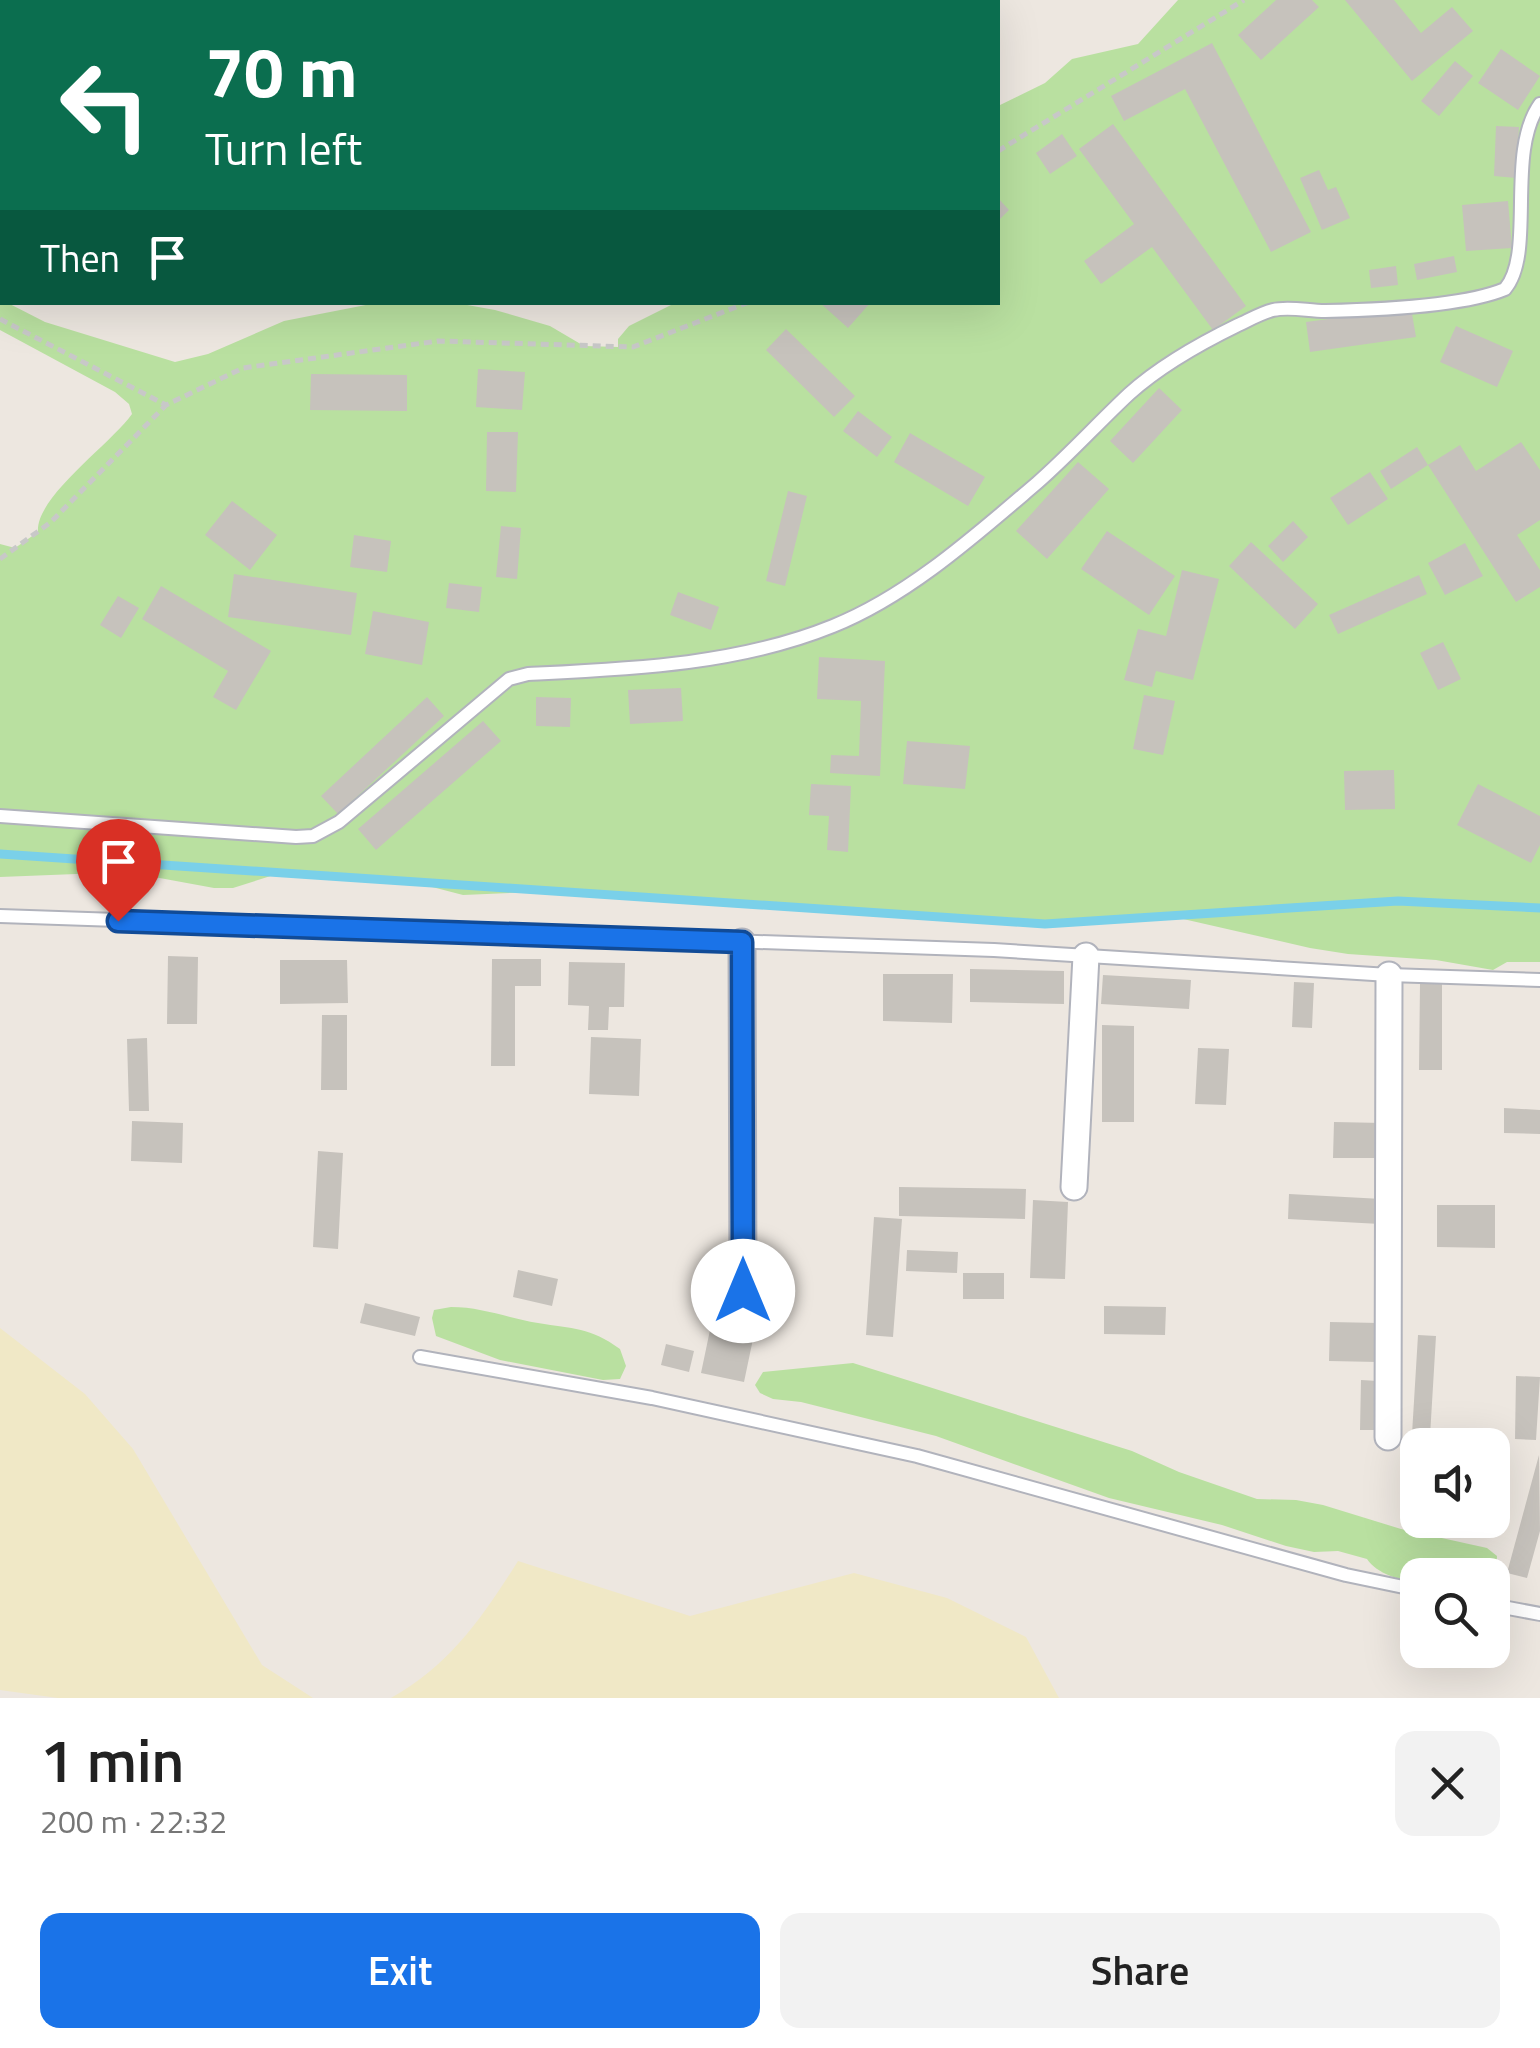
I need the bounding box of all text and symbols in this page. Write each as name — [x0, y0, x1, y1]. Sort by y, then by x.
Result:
text: 70 m — [205, 18, 358, 124]
icon: left — [40, 40, 170, 170]
text: Turn left — [205, 114, 362, 182]
text: Then — [40, 229, 120, 287]
icon: arrive — [140, 230, 195, 285]
pin — [76, 819, 161, 922]
icon: arrive — [91, 834, 146, 889]
position arrow — [691, 1239, 795, 1343]
map controls — [1400, 1428, 1510, 1668]
button: sound — [1400, 1428, 1510, 1538]
button: search — [1400, 1558, 1510, 1668]
text: 1 min — [40, 1714, 184, 1805]
button: close — [1395, 1731, 1500, 1836]
text: 200 m · 22:32 — [40, 1797, 227, 1845]
button: Exit — [40, 1913, 760, 2028]
button: Share — [780, 1913, 1500, 2028]

